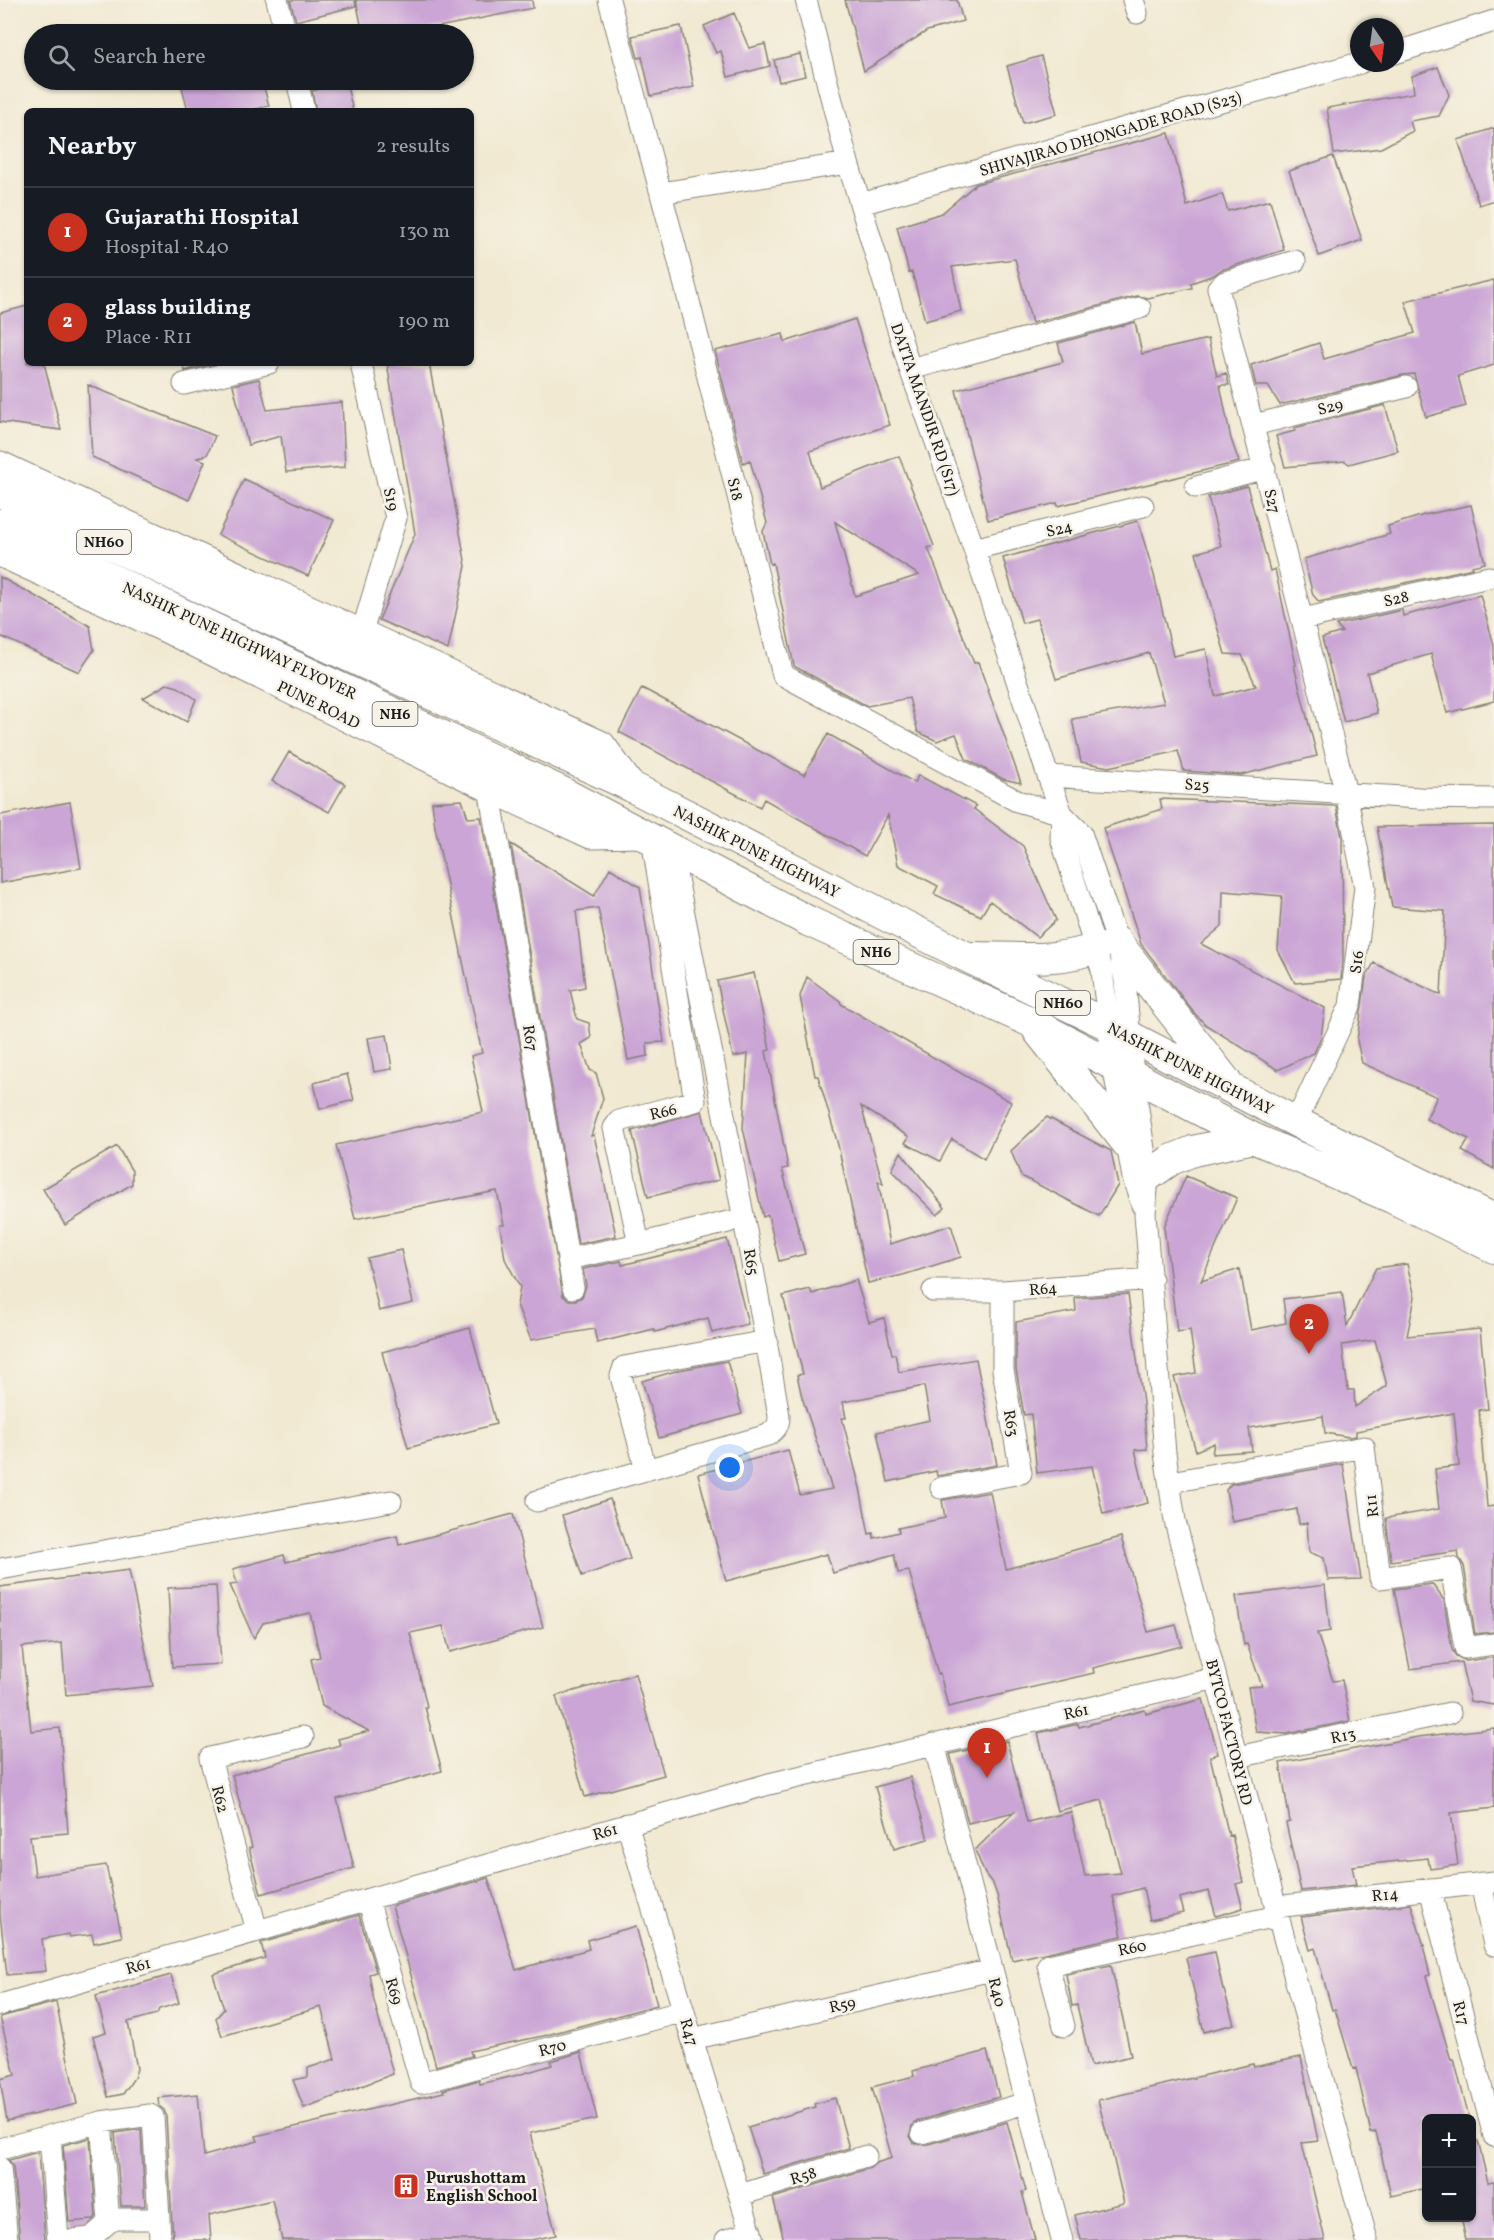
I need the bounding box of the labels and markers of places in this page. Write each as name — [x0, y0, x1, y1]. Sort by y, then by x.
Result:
pin: 2 — [1290, 1304, 1328, 1354]
pin: 1 — [968, 1728, 1006, 1778]
place label: Purushottam English School — [426, 2168, 538, 2208]
building icon: Purushottam English School — [391, 2171, 421, 2201]

